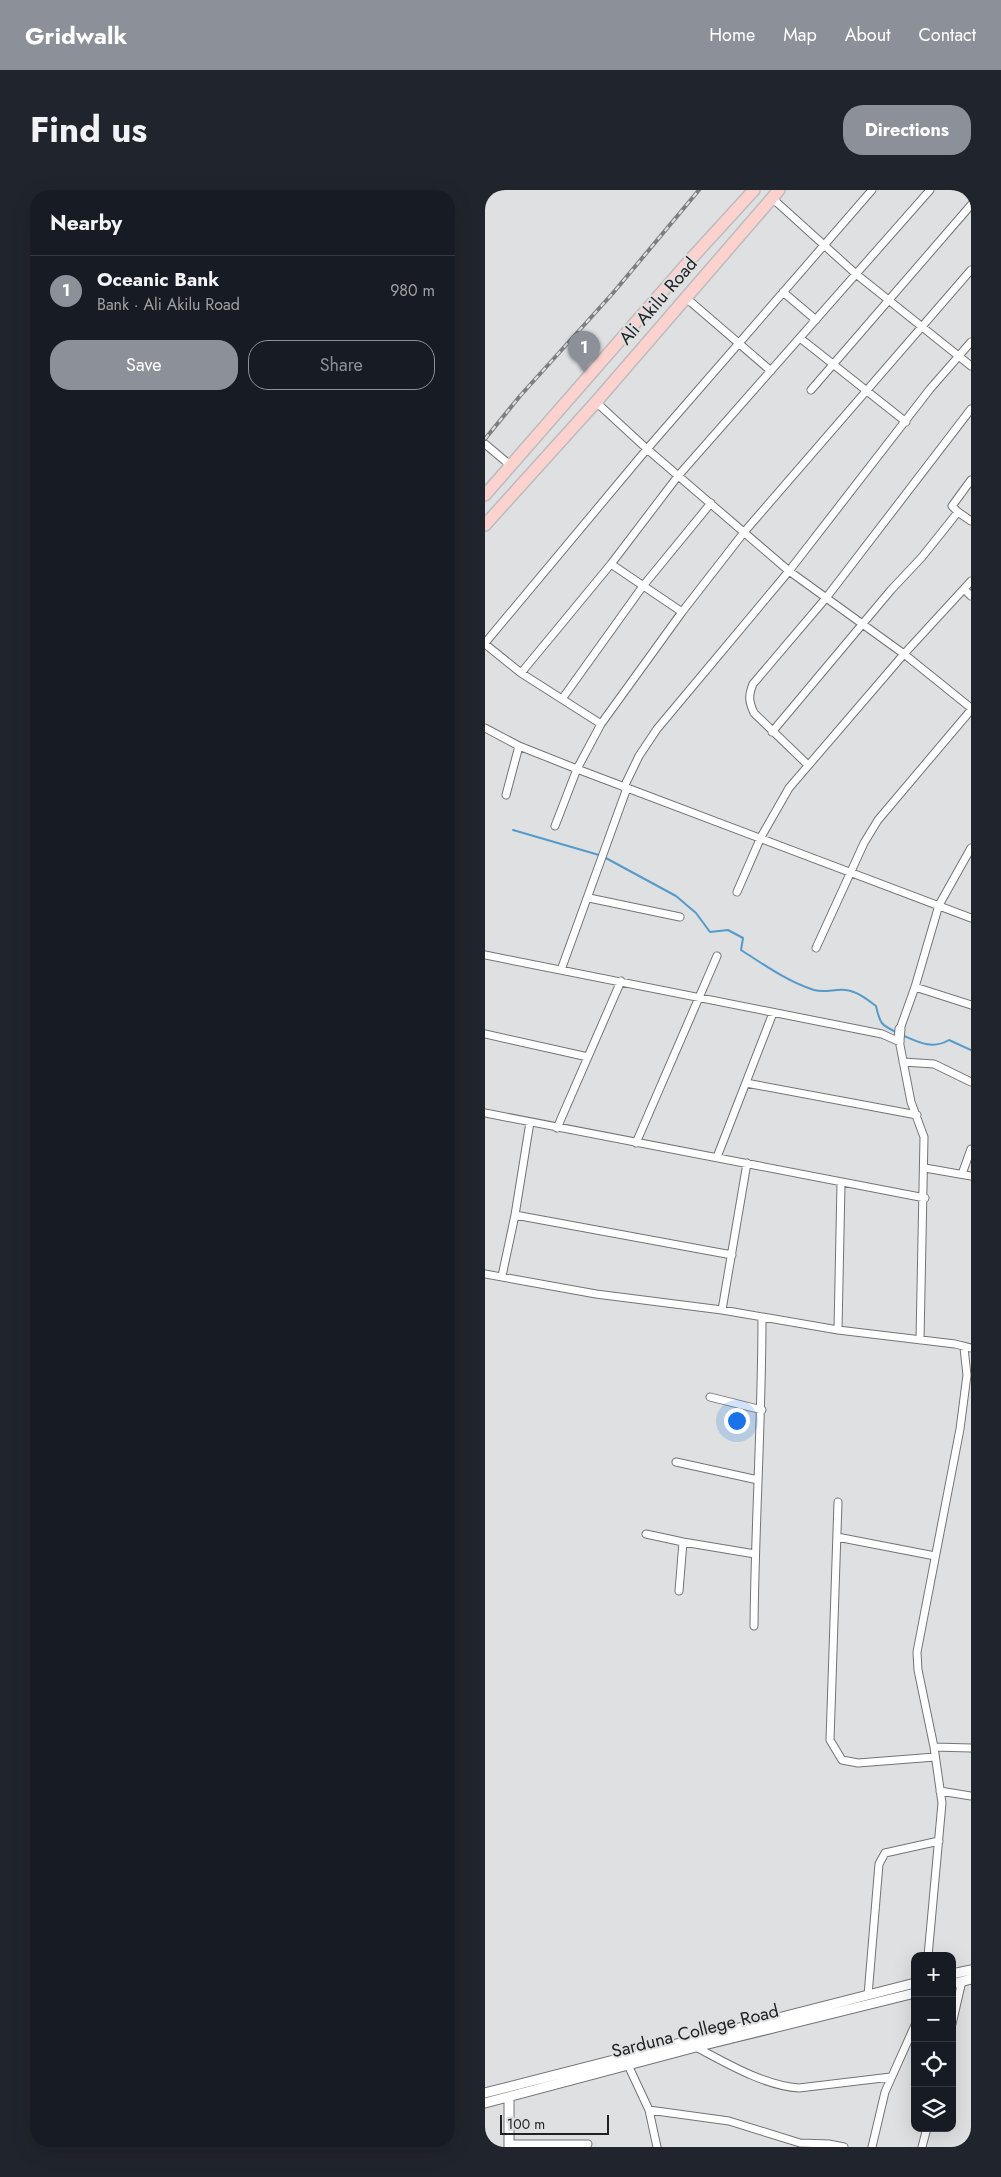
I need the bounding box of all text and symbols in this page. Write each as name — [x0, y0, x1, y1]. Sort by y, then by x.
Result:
text: Gridwalk — [25, 18, 127, 53]
text: Home — [709, 22, 755, 48]
text: Map — [783, 22, 817, 48]
text: About — [845, 22, 890, 48]
text: Contact — [918, 22, 976, 48]
text: Find us — [30, 105, 147, 155]
button: Directions — [843, 105, 971, 155]
text: Nearby — [50, 208, 122, 238]
street label: Ali Akilu Road — [613, 252, 703, 350]
text: Oceanic Bank — [97, 266, 219, 293]
text: 1 — [62, 279, 70, 302]
text: 980 m — [390, 279, 435, 302]
text: Bank · Ali Akilu Road — [97, 293, 240, 316]
pin: 1 — [568, 331, 600, 372]
button: Save — [50, 340, 238, 390]
button: Share — [248, 340, 435, 390]
your location — [724, 1408, 750, 1434]
map controls — [911, 1952, 956, 2132]
button: + — [911, 1952, 956, 1997]
button: − — [911, 1997, 956, 2042]
street label: Sarduna College Road — [609, 1998, 781, 2064]
button: locate — [911, 2042, 956, 2087]
button: layers — [911, 2087, 956, 2132]
scale bar — [500, 2112, 609, 2135]
text: 100 m — [507, 2114, 545, 2134]

